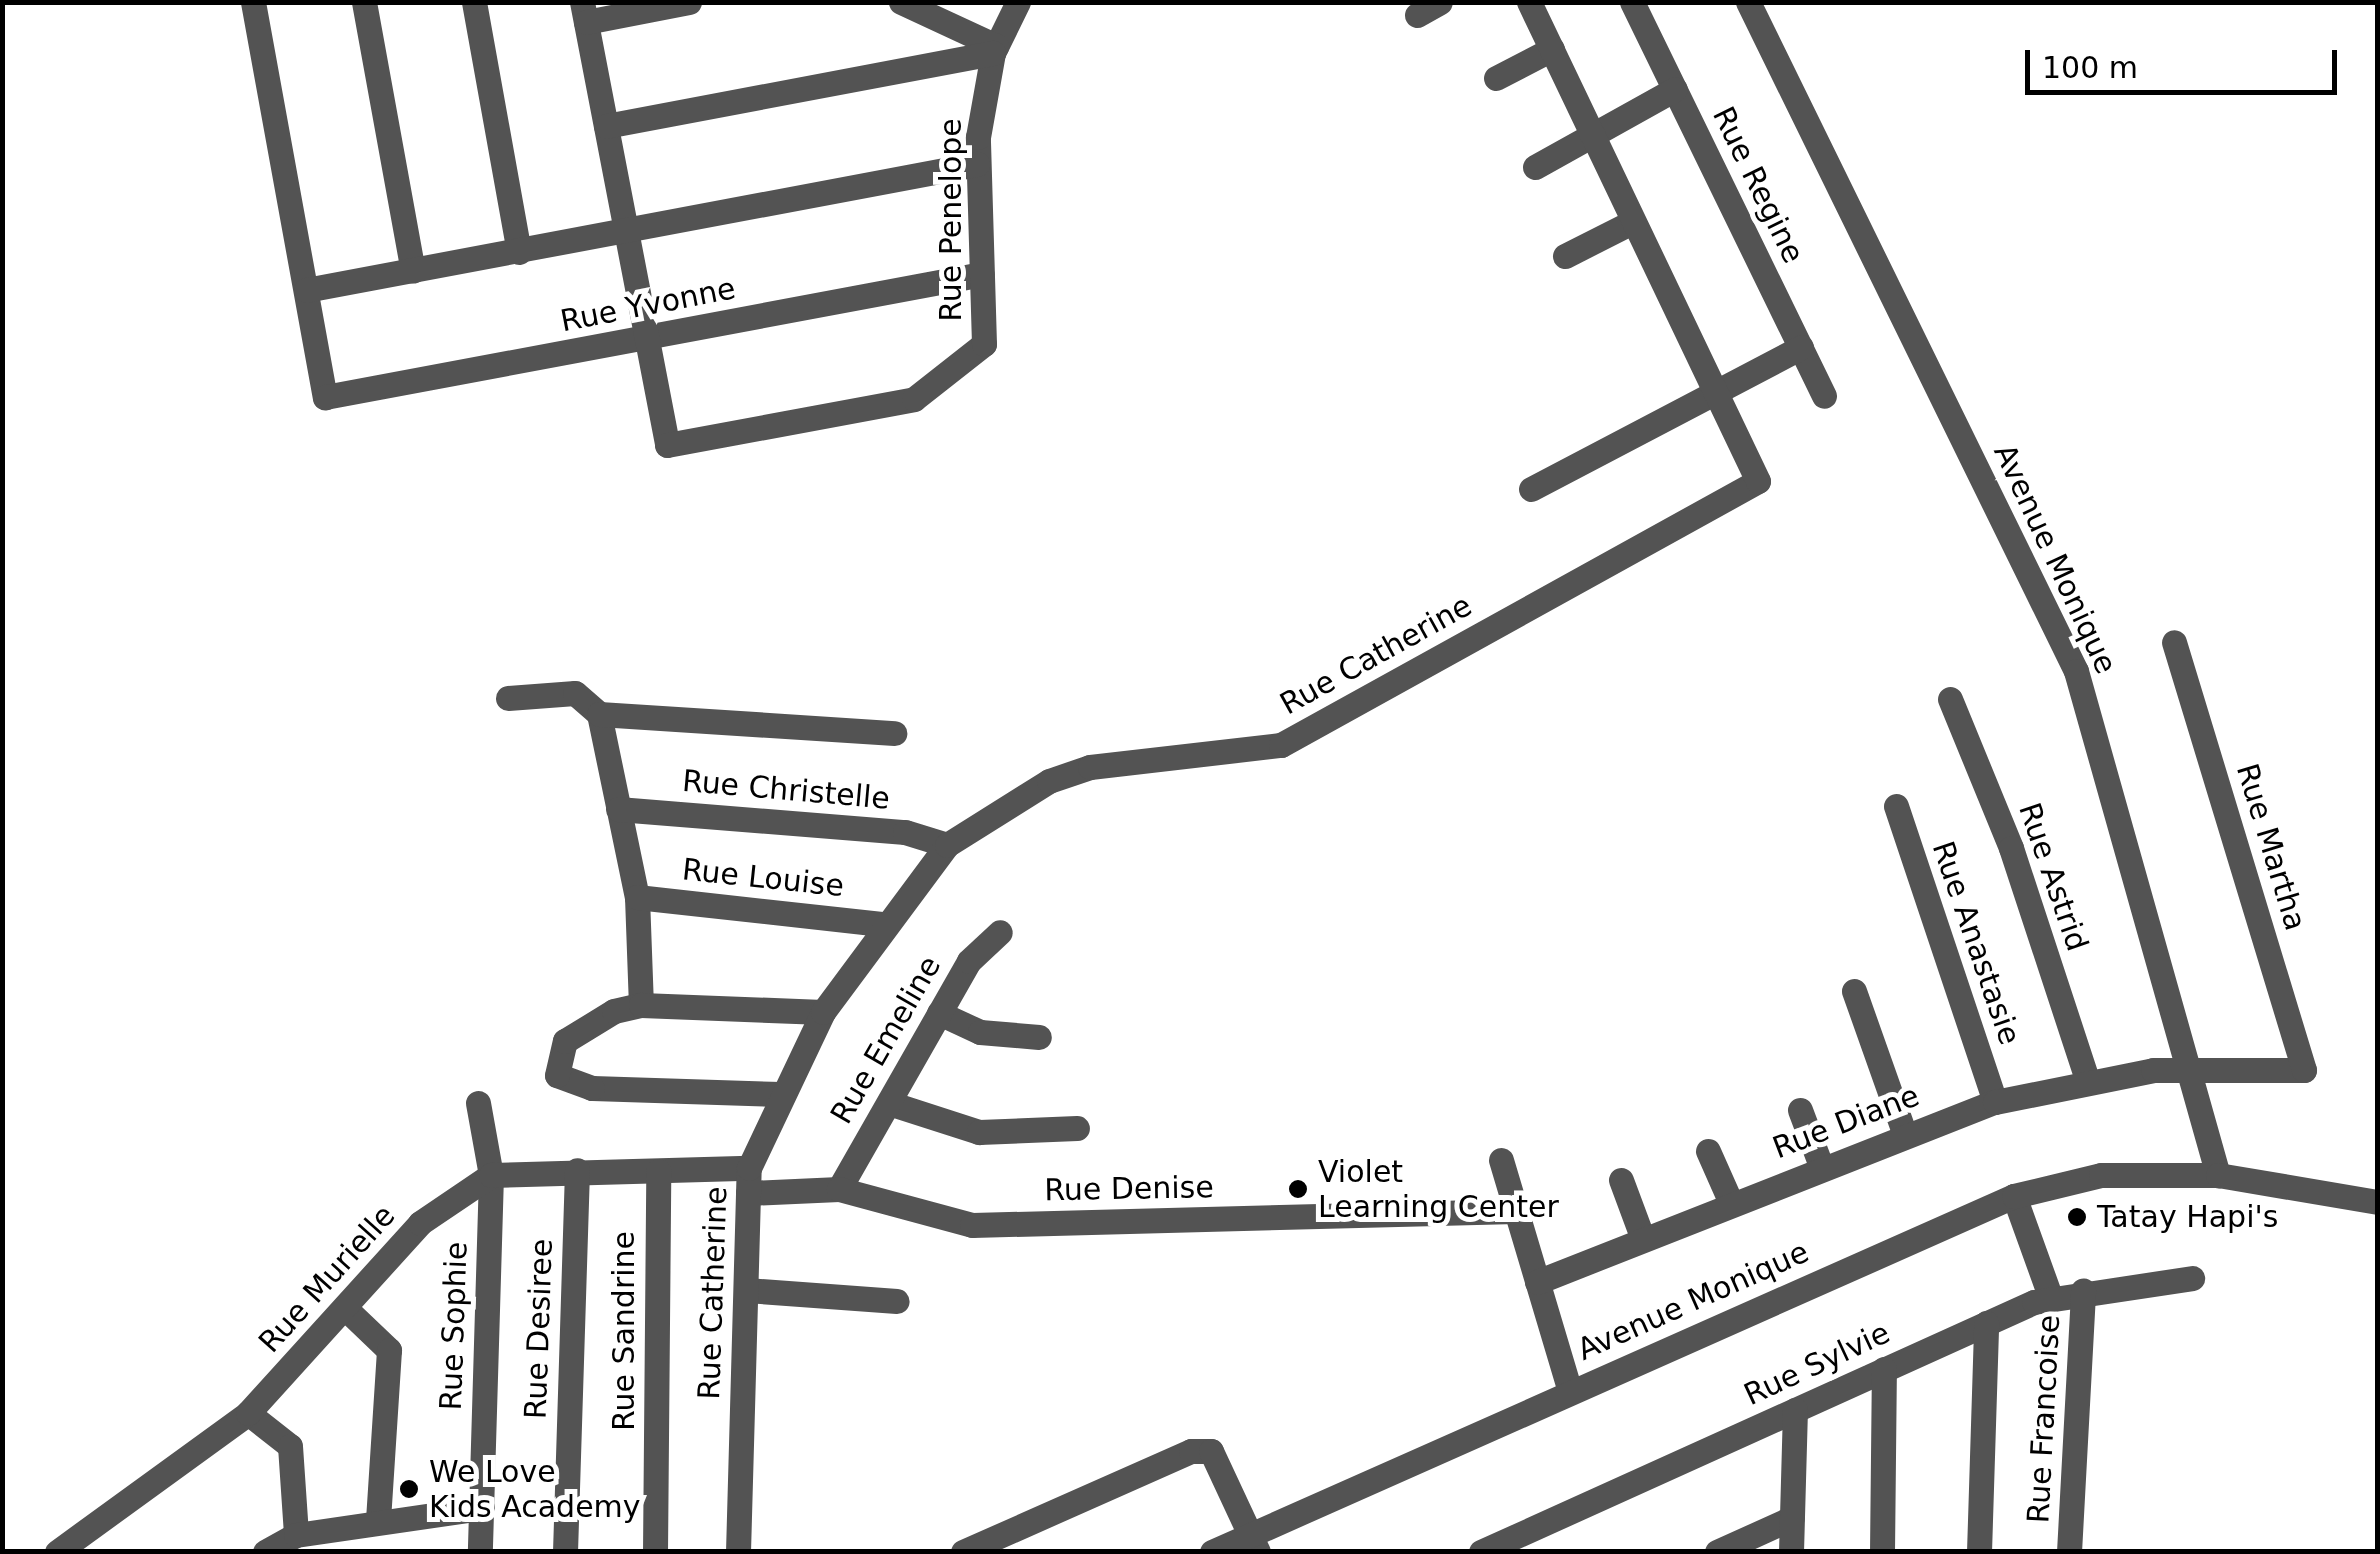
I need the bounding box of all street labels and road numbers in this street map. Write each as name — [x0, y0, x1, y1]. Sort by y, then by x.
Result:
street label: Rue Regine — [1705, 101, 1811, 269]
street label: Rue Penelope — [933, 118, 969, 322]
street label: Rue Yvonne — [557, 270, 739, 340]
street label: Avenue Monique — [1986, 439, 2124, 679]
street label: Rue Catherine — [1274, 588, 1478, 722]
street label: Rue Martha — [2229, 759, 2313, 935]
street label: Rue Christelle — [681, 763, 891, 817]
street label: Rue Astrid — [2011, 798, 2095, 956]
street label: Rue Anastasie — [1924, 837, 2028, 1049]
street label: Rue Louise — [680, 852, 846, 904]
street label: Rue Emeline — [824, 950, 948, 1130]
street label: Rue Diane — [1768, 1078, 1924, 1166]
street label: Rue Denise — [1044, 1170, 1214, 1208]
street label: Rue Catherine — [691, 1186, 735, 1400]
street label: Rue Murielle — [252, 1198, 402, 1360]
street label: Rue Sandrine — [606, 1231, 642, 1431]
street label: Avenue Monique — [1572, 1234, 1814, 1368]
street label: Rue Desiree — [518, 1238, 560, 1420]
street label: Rue Sophie — [433, 1241, 475, 1411]
street label: Rue Francoise — [2021, 1314, 2067, 1524]
street label: Rue Sylvie — [1739, 1315, 1895, 1413]

